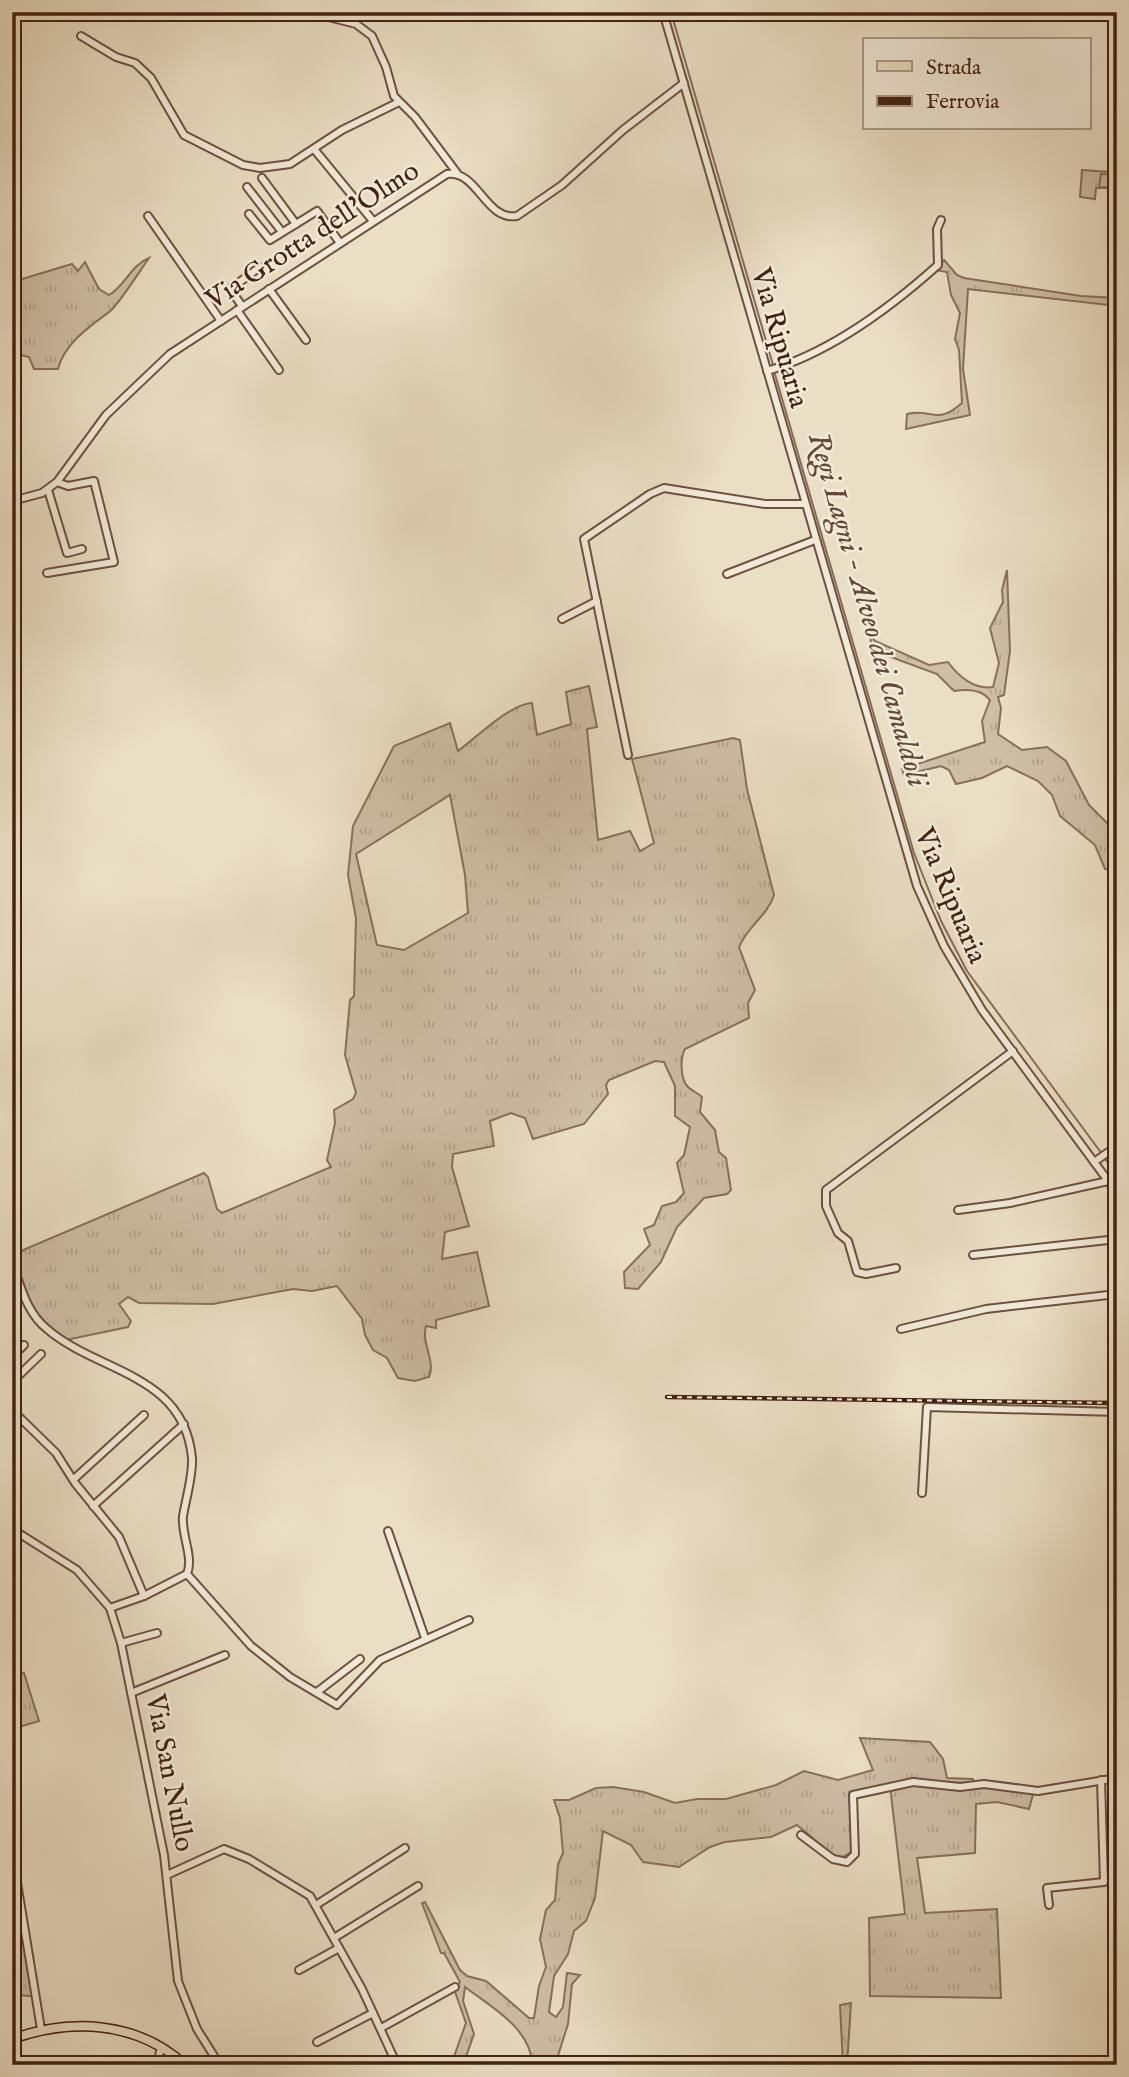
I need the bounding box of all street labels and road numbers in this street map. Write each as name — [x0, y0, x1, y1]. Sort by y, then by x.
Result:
street label: Via Grotta dell'Olmo — [199, 154, 426, 319]
street label: Via Ripuaria — [742, 263, 816, 413]
street label: Via Ripuaria — [905, 822, 995, 970]
street label: Via San Nullo — [136, 1690, 201, 1855]

